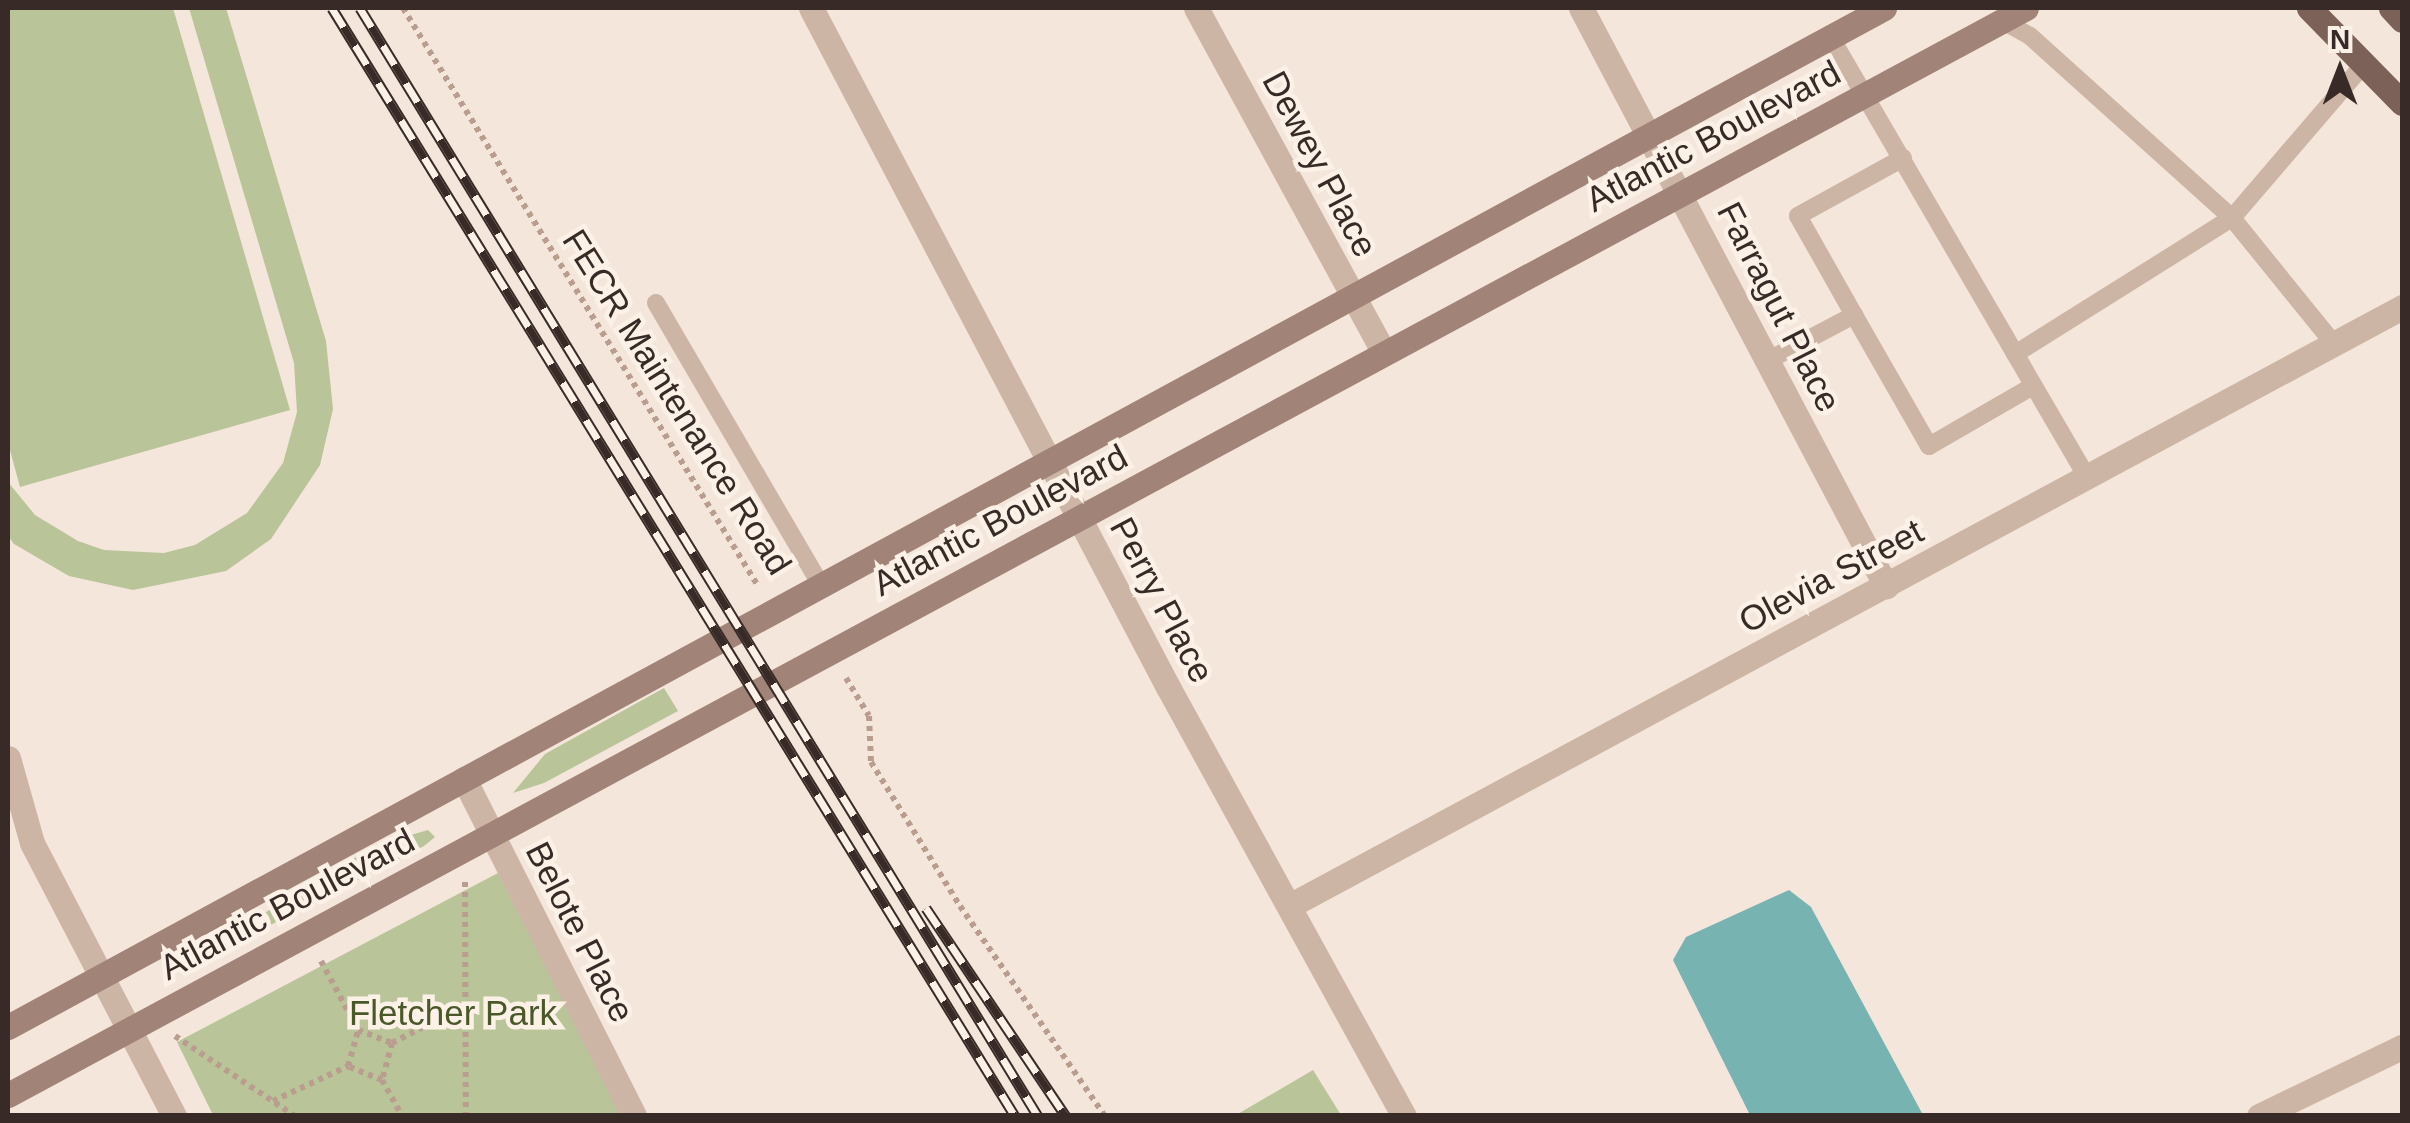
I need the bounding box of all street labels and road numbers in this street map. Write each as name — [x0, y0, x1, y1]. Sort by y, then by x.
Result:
street label: Atlantic Boulevard — [1579, 51, 1847, 221]
street label: Dewey Place — [1254, 64, 1386, 264]
street label: Farragut Place — [1708, 195, 1850, 419]
street label: FECR Maintenance Road — [554, 222, 800, 582]
street label: Atlantic Boulevard — [866, 435, 1134, 605]
street label: Perry Place — [1101, 510, 1223, 690]
street label: Olevia Street — [1732, 510, 1930, 642]
street label: Atlantic Boulevard — [153, 819, 421, 989]
street label: Belote Place — [517, 835, 643, 1029]

